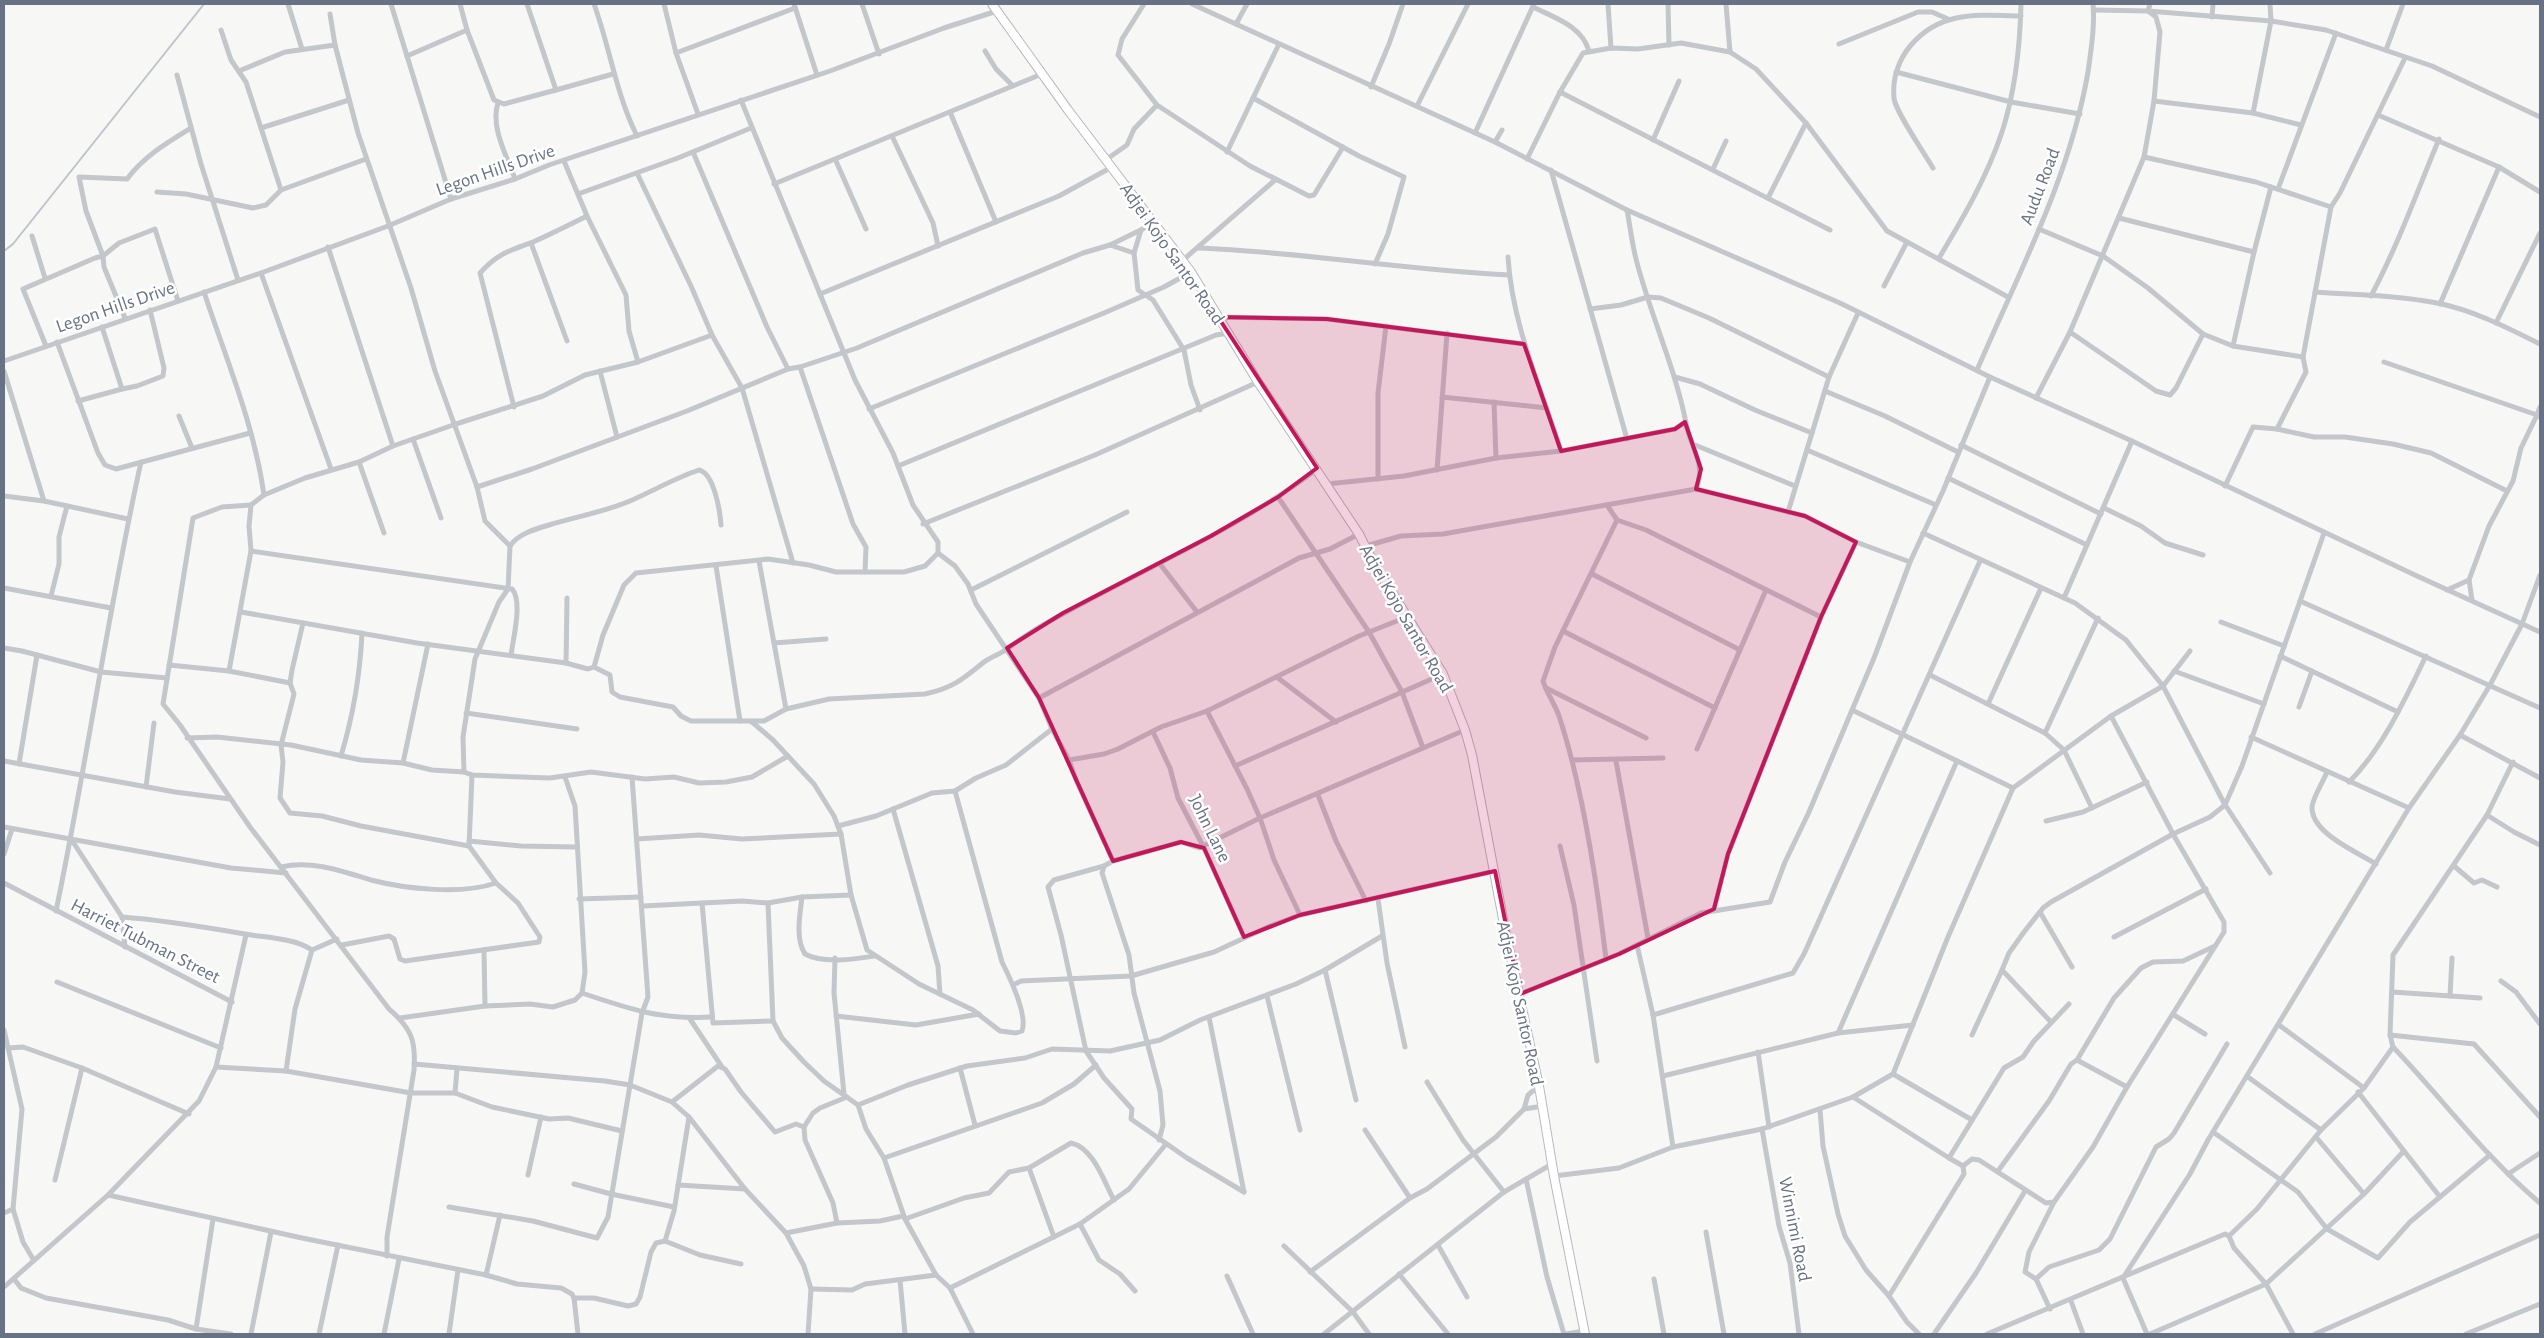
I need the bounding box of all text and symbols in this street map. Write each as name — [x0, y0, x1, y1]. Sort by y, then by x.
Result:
street label: Legon Hills Drive — [434, 141, 557, 200]
street label: Audu Road — [2017, 145, 2064, 228]
street label: Adjei Kojo Santor Road — [1116, 180, 1228, 328]
street label: Legon Hills Drive — [54, 278, 177, 337]
street label: Adjei Kojo Santor Road — [1356, 541, 1456, 696]
street label: John Lane — [1185, 792, 1234, 865]
street label: Harriet Tubman Street — [68, 895, 223, 987]
street label: Adjei Kojo Santor Road — [1493, 919, 1546, 1087]
street label: Winnimi Road — [1775, 1175, 1814, 1283]

